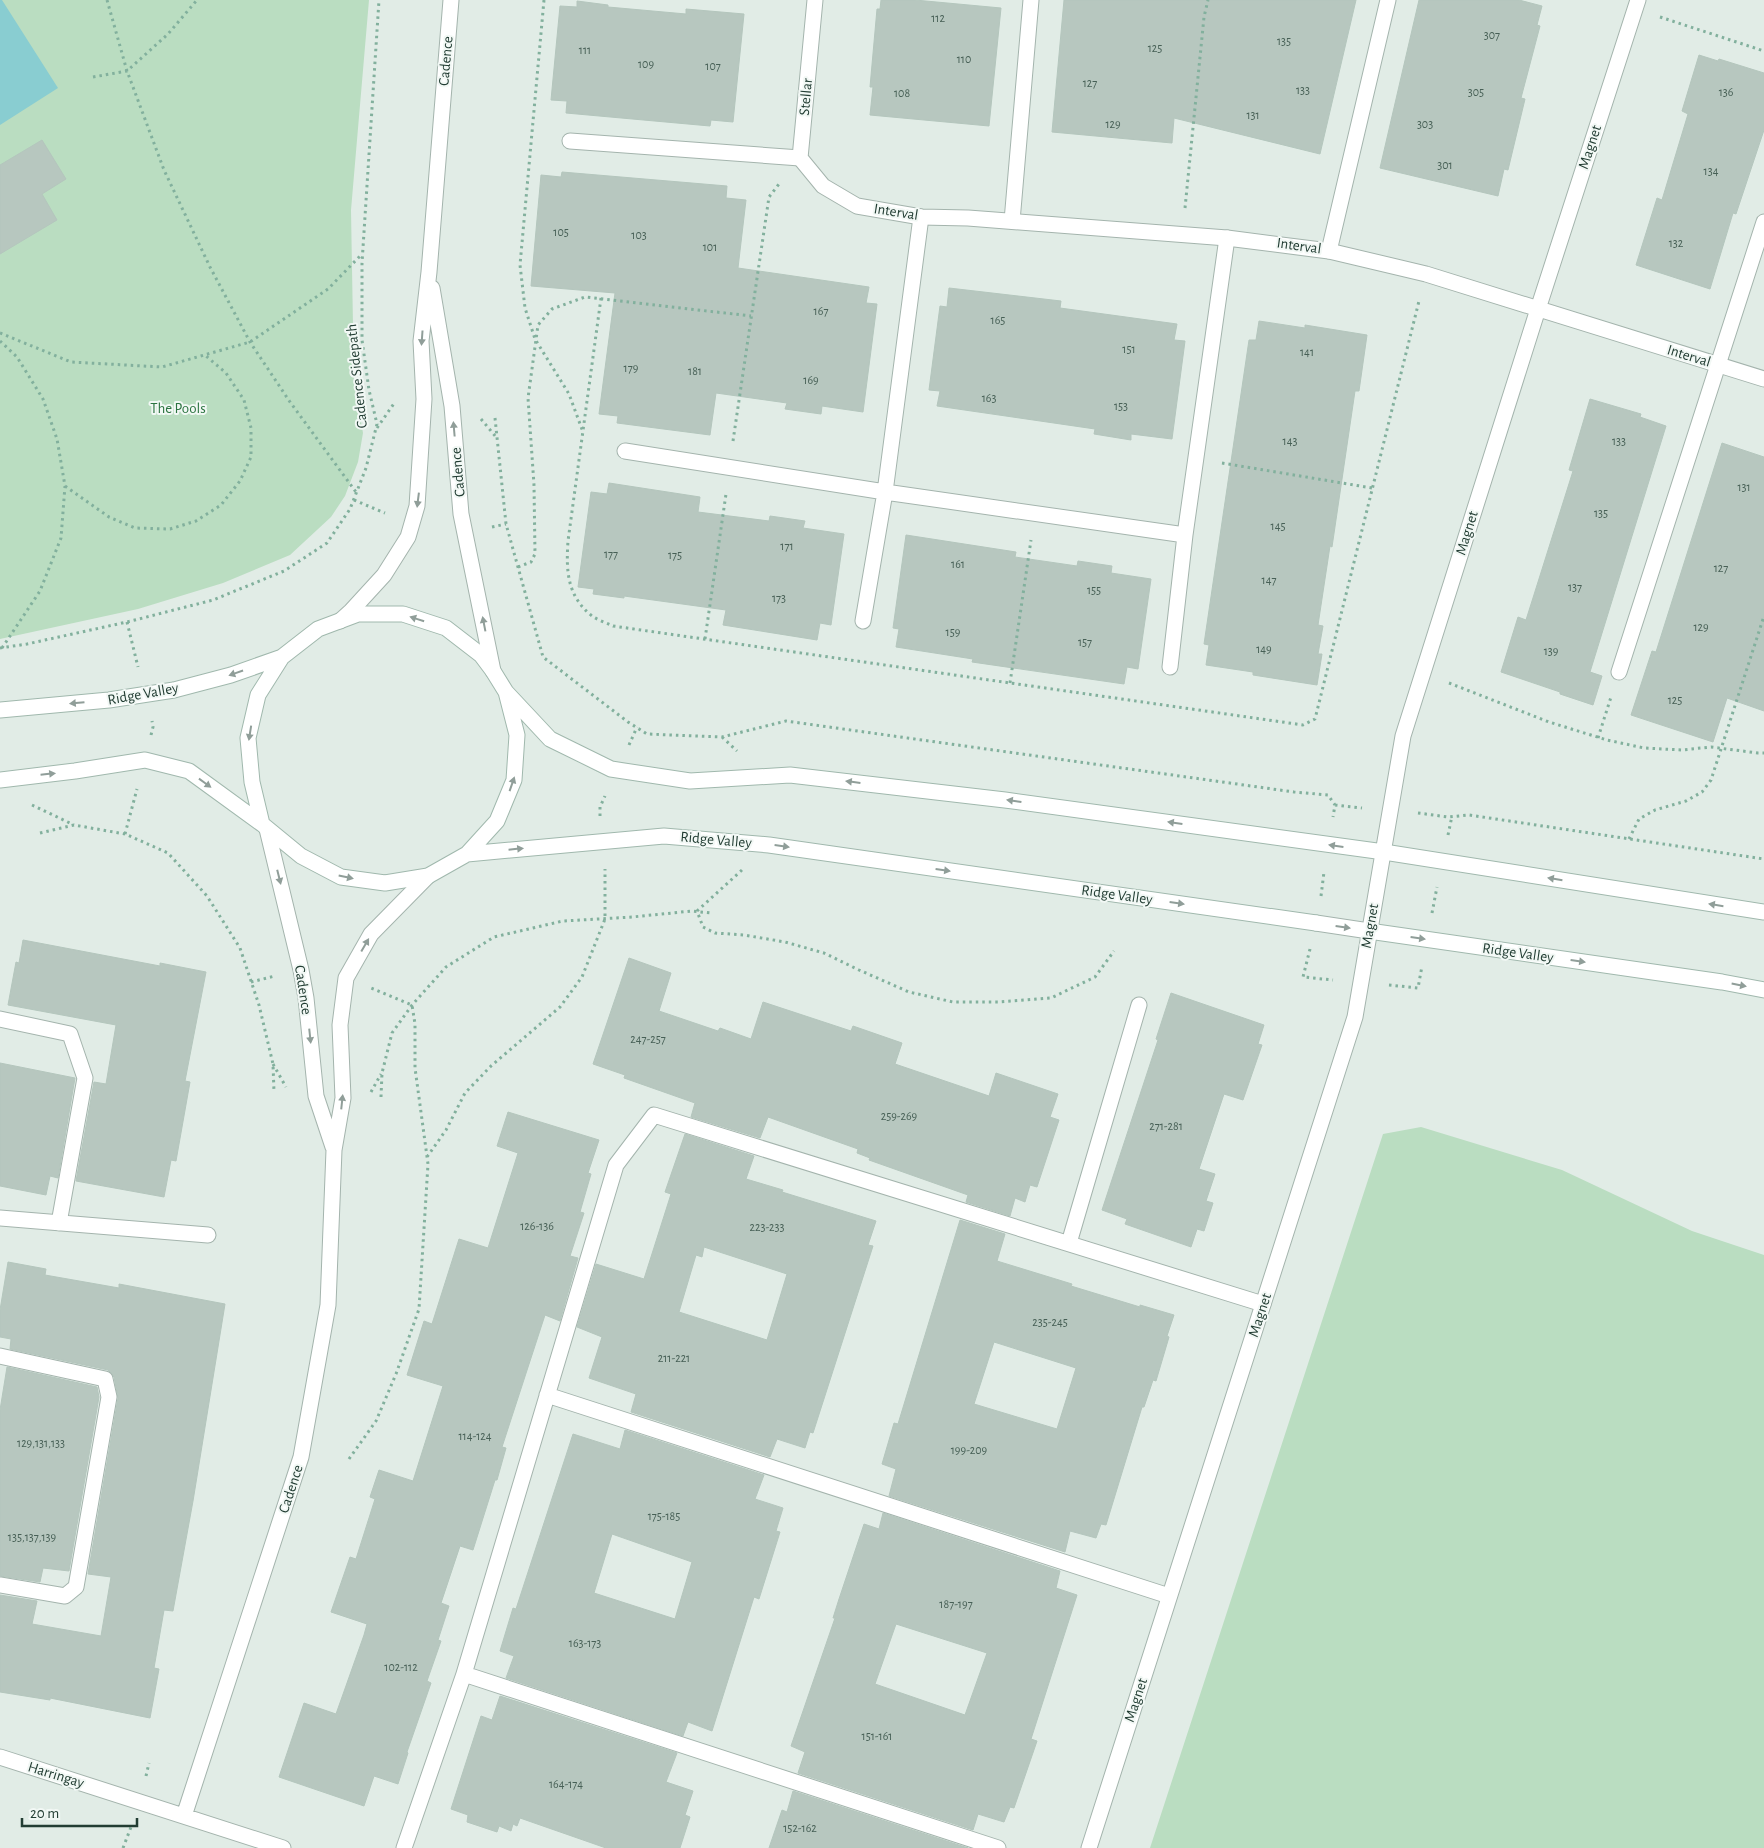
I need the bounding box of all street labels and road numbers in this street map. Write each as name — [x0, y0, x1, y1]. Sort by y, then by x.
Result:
street label: Cadence — [436, 35, 456, 86]
street label: Stellar — [797, 77, 815, 116]
street label: Magnet — [1576, 123, 1604, 171]
street label: Interval — [873, 201, 919, 223]
street label: Interval — [1276, 235, 1322, 257]
street label: Cadence Sidepath — [344, 323, 370, 429]
street label: Interval — [1665, 342, 1713, 370]
street label: Cadence — [448, 446, 468, 497]
street label: Magnet — [1453, 509, 1481, 557]
street label: Ridge Valley — [106, 680, 180, 708]
street label: Ridge Valley — [680, 829, 753, 851]
street label: Ridge Valley — [1080, 883, 1154, 908]
street label: Magnet — [1359, 902, 1381, 950]
street label: Ridge Valley — [1481, 941, 1555, 966]
street label: Cadence — [292, 964, 314, 1016]
street label: Magnet — [1246, 1291, 1274, 1339]
street label: Cadence — [276, 1463, 306, 1515]
street label: Magnet — [1122, 1676, 1150, 1724]
street label: Harringay — [26, 1759, 87, 1791]

